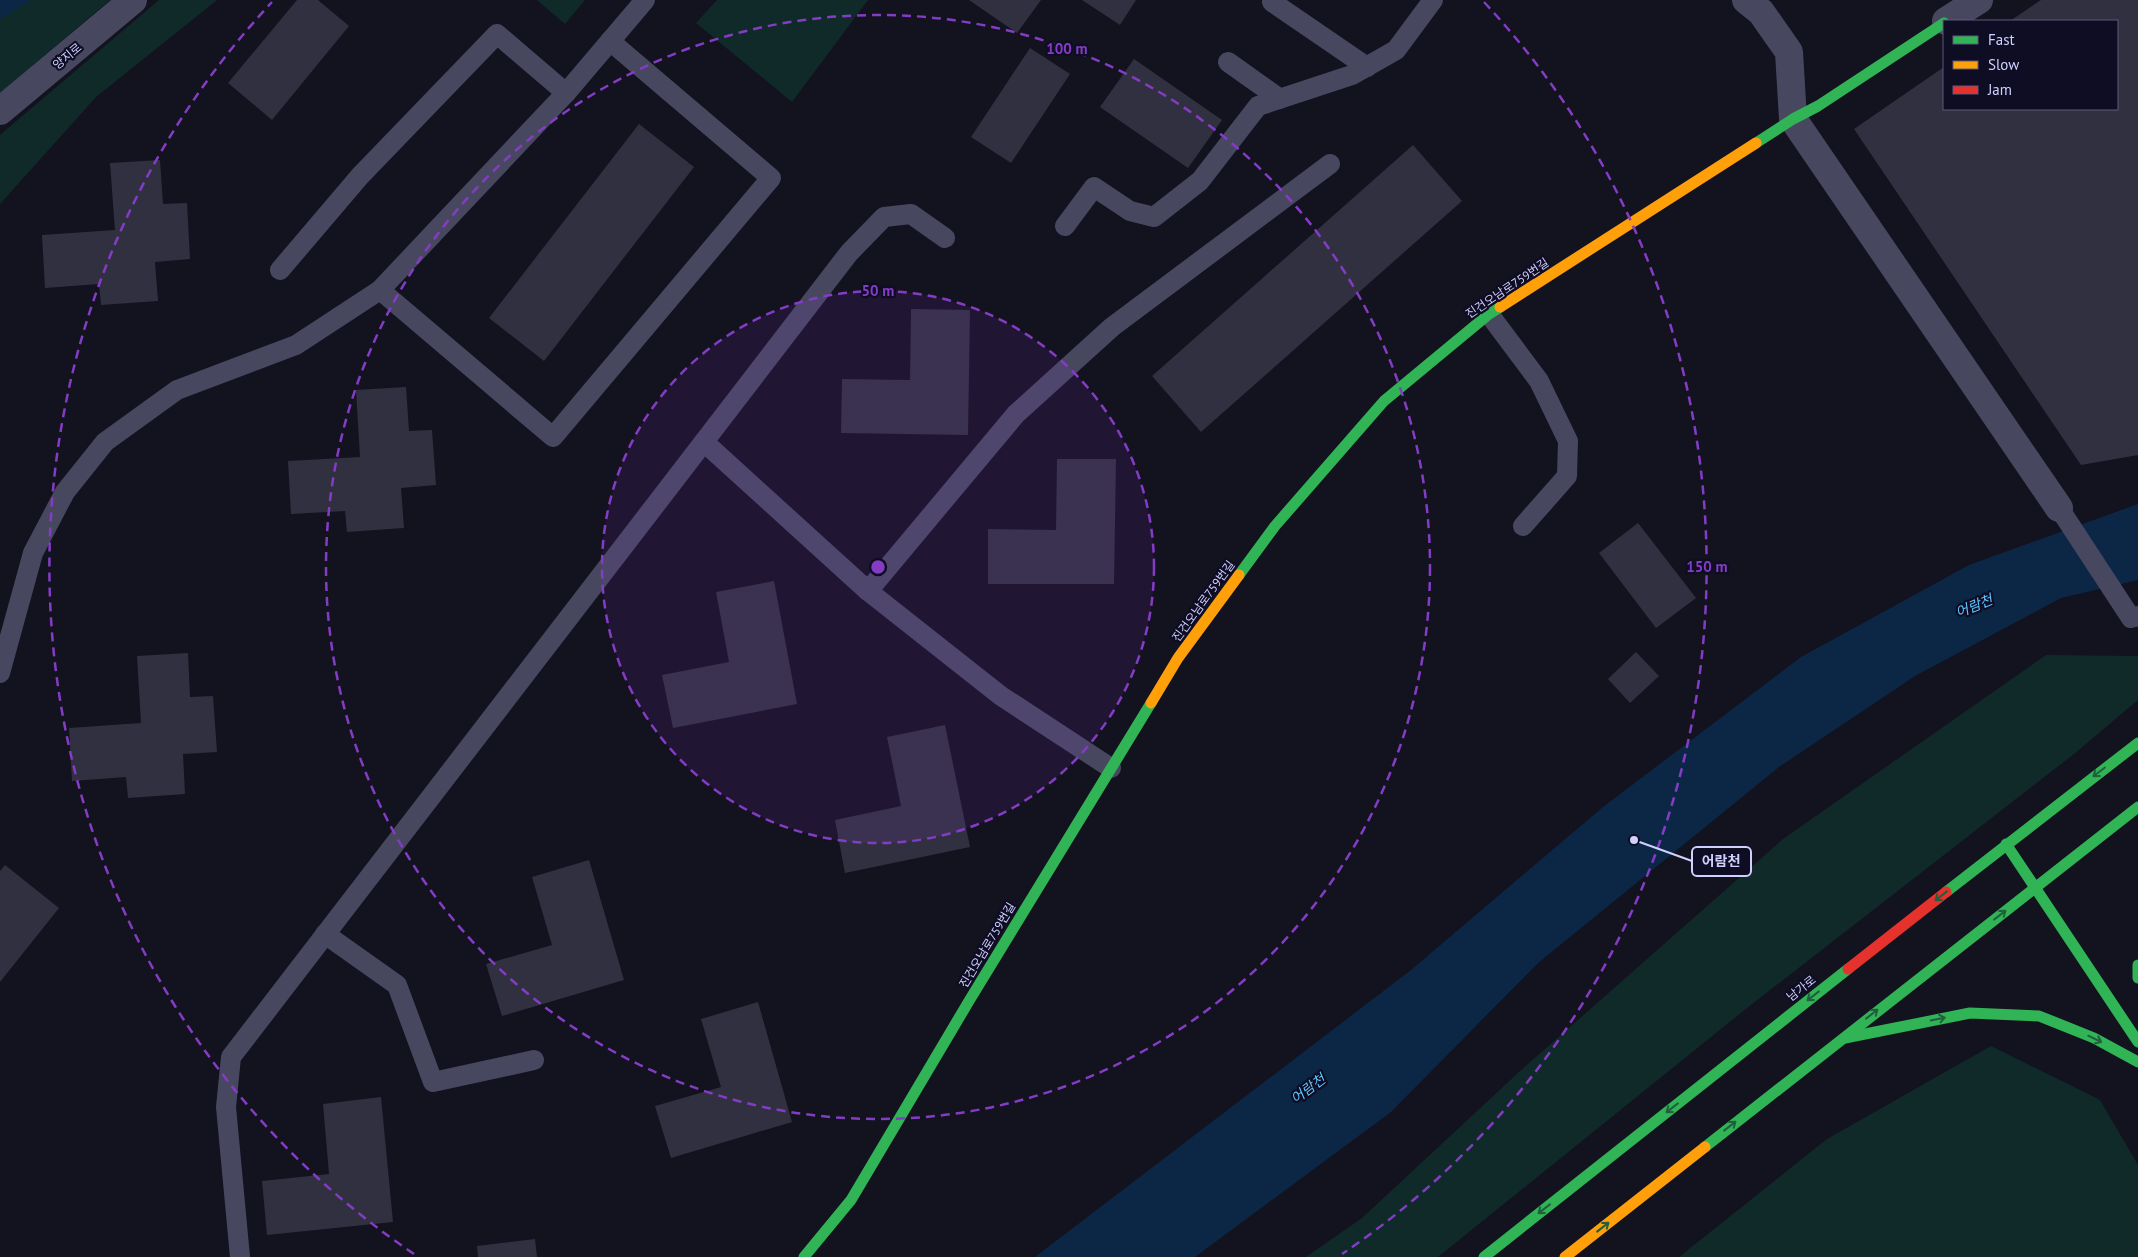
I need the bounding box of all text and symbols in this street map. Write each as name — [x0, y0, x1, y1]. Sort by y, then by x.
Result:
legend — [1943, 20, 2118, 110]
text: Fast — [1988, 30, 2015, 49]
text: 100 m — [1046, 39, 1088, 58]
street label: 양지로 — [49, 40, 85, 72]
text: Slow — [1988, 55, 2019, 74]
text: Jam — [1987, 80, 2012, 99]
street label: 진건오남로759번길 — [1463, 255, 1551, 321]
text: 50 m — [862, 281, 894, 300]
street label: 진건오남로759번길 — [1168, 557, 1238, 645]
text: 150 m — [1686, 557, 1728, 576]
centre of rings — [869, 558, 887, 576]
water label: 어람천 — [1953, 590, 1996, 622]
one-way arrow — [2093, 767, 2106, 778]
callout: 어람천 — [1692, 847, 1751, 876]
text: 어람천 — [1702, 852, 1740, 870]
one-way arrow — [1934, 890, 1947, 901]
street label: 진건오남로759번길 — [956, 900, 1018, 990]
one-way arrow — [1993, 909, 2006, 920]
street label: 남가로 — [1783, 972, 1819, 1004]
one-way arrow — [1807, 991, 1820, 1002]
one-way arrow — [1865, 1009, 1878, 1020]
one-way arrow — [1930, 1014, 1946, 1023]
one-way arrow — [2087, 1035, 2102, 1045]
water label: 어람천 — [1287, 1070, 1330, 1108]
one-way arrow — [1665, 1103, 1679, 1113]
one-way arrow — [1723, 1120, 1736, 1131]
one-way arrow — [1538, 1203, 1551, 1214]
one-way arrow — [1596, 1221, 1609, 1232]

